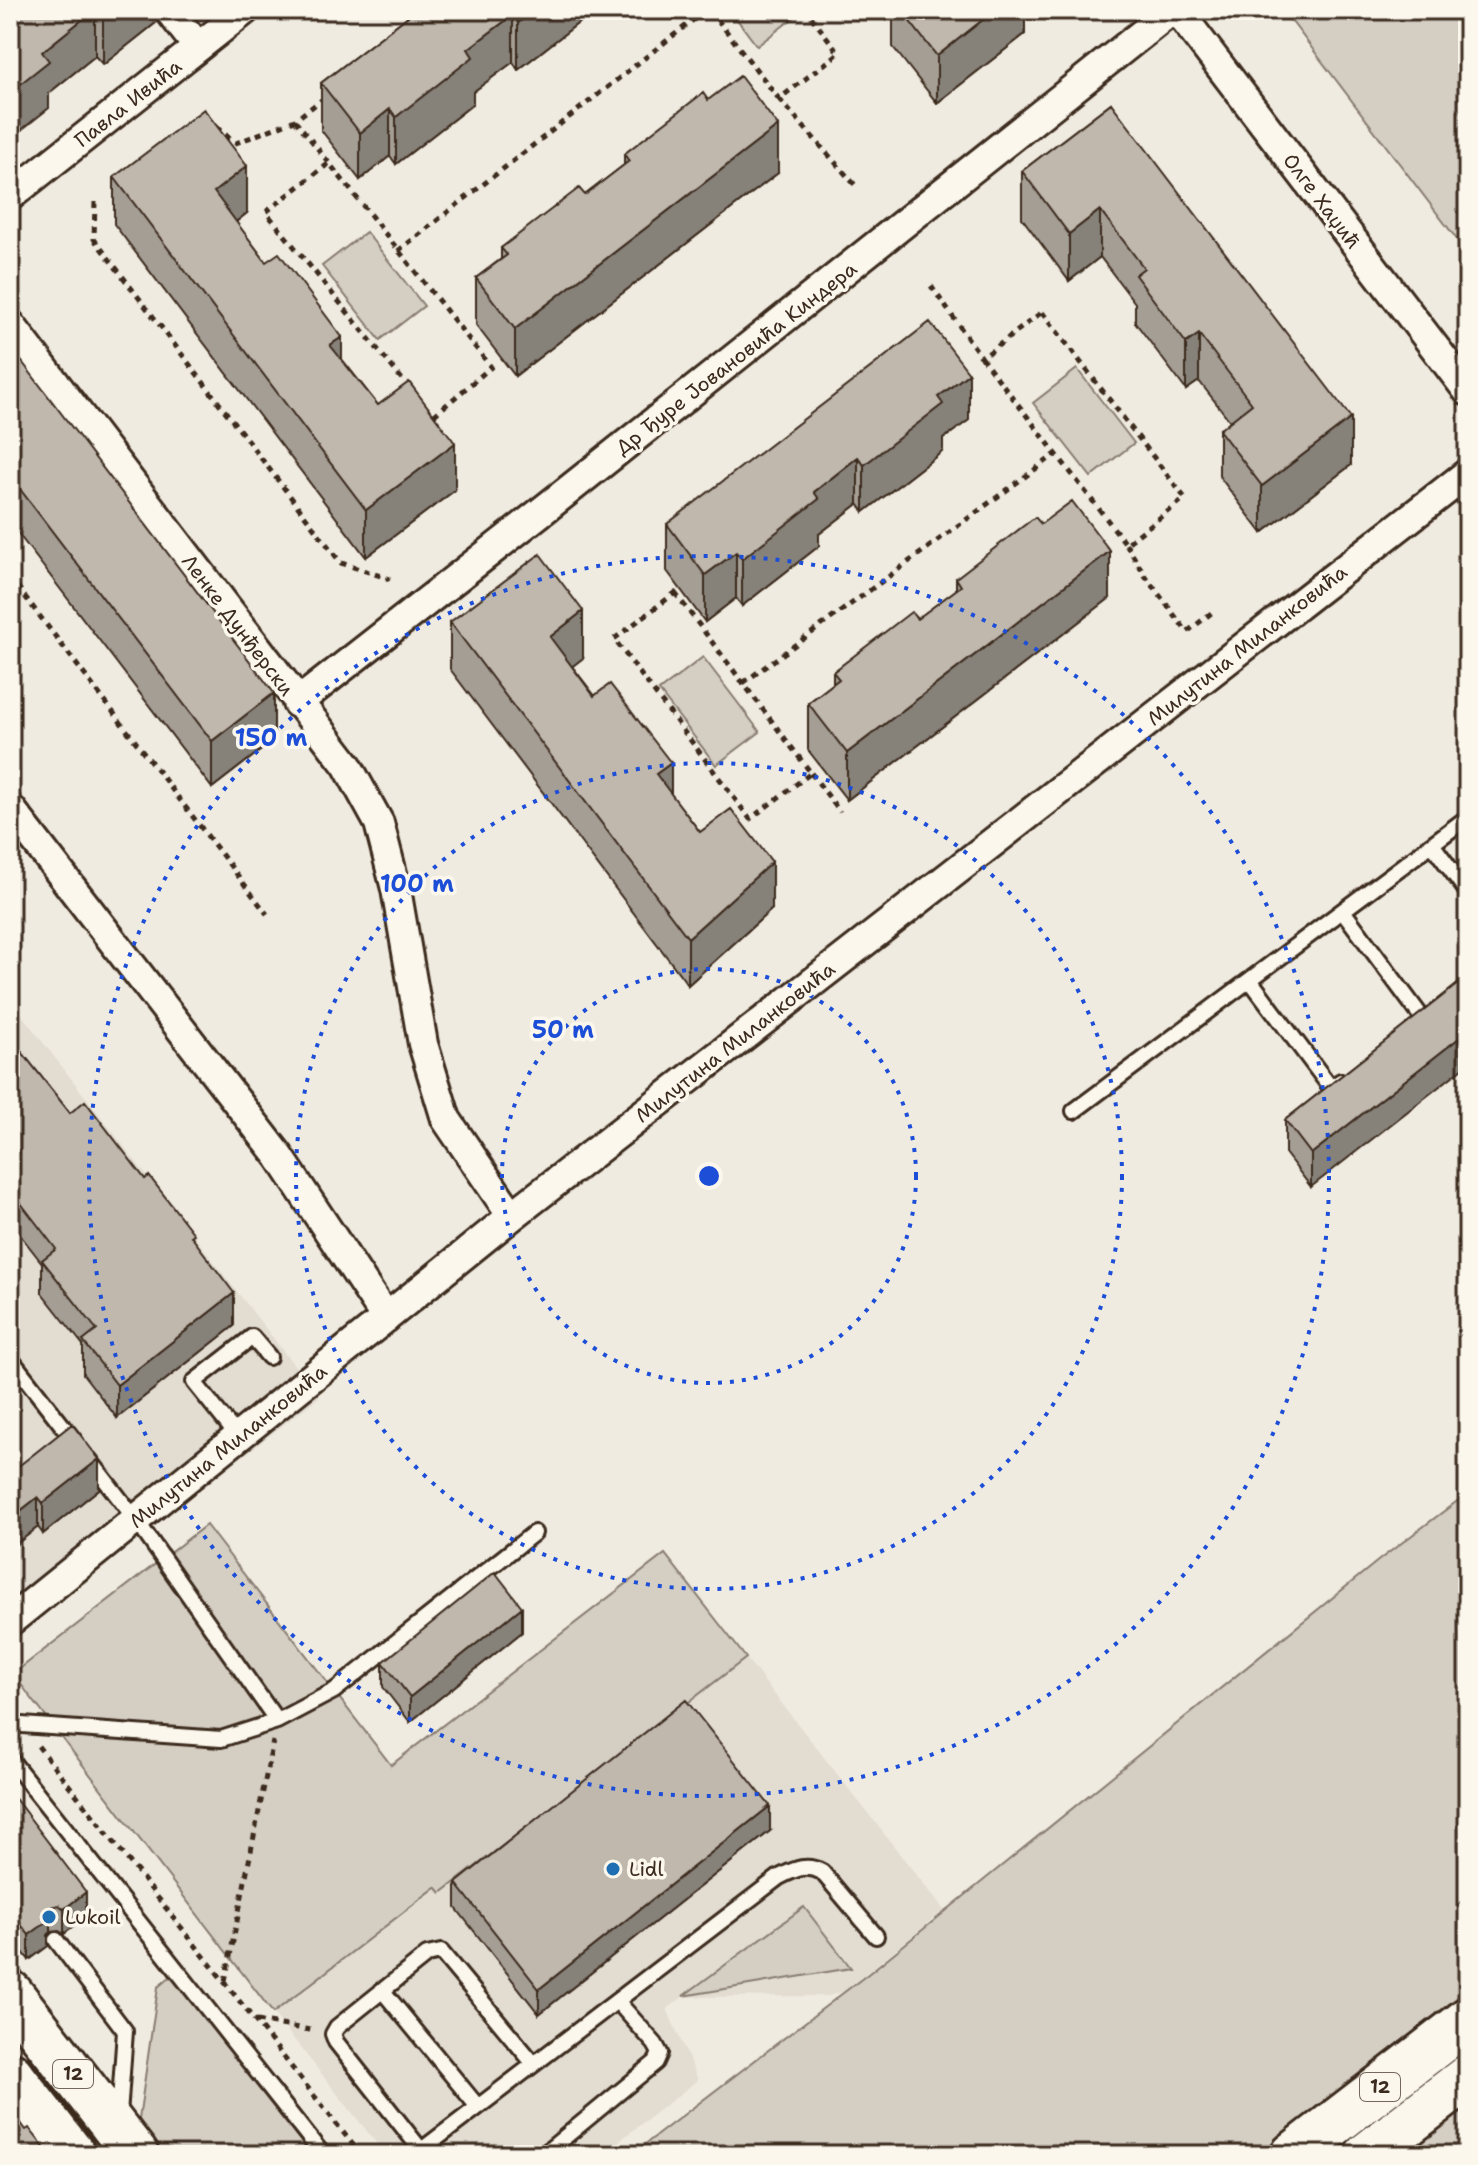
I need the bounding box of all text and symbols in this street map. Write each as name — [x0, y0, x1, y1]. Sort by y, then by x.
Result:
street label: Павла Ивића — [69, 53, 187, 153]
street label: Олге Хаџић — [1278, 148, 1366, 254]
street label: Др Ђуре Јовановића Киндера — [610, 255, 863, 461]
street label: Ленке Дунђерски — [176, 549, 300, 701]
street label: Милутина Миланковића — [1142, 558, 1353, 731]
text: 150 m — [235, 722, 307, 754]
text: 100 m — [380, 868, 454, 900]
street label: Милутина Миланковића — [630, 955, 841, 1128]
text: 50 m — [532, 1014, 594, 1046]
centre of rings — [695, 1162, 723, 1190]
street label: Милутина Миланковића — [124, 1358, 333, 1534]
place label: Lidl — [629, 1856, 663, 1882]
marker: Lidl — [604, 1860, 622, 1878]
place label: Lukoil — [65, 1904, 121, 1930]
marker: Lukoil — [40, 1908, 58, 1926]
road number: 12 — [53, 2060, 93, 2088]
road number: 12 — [1360, 2073, 1400, 2101]

